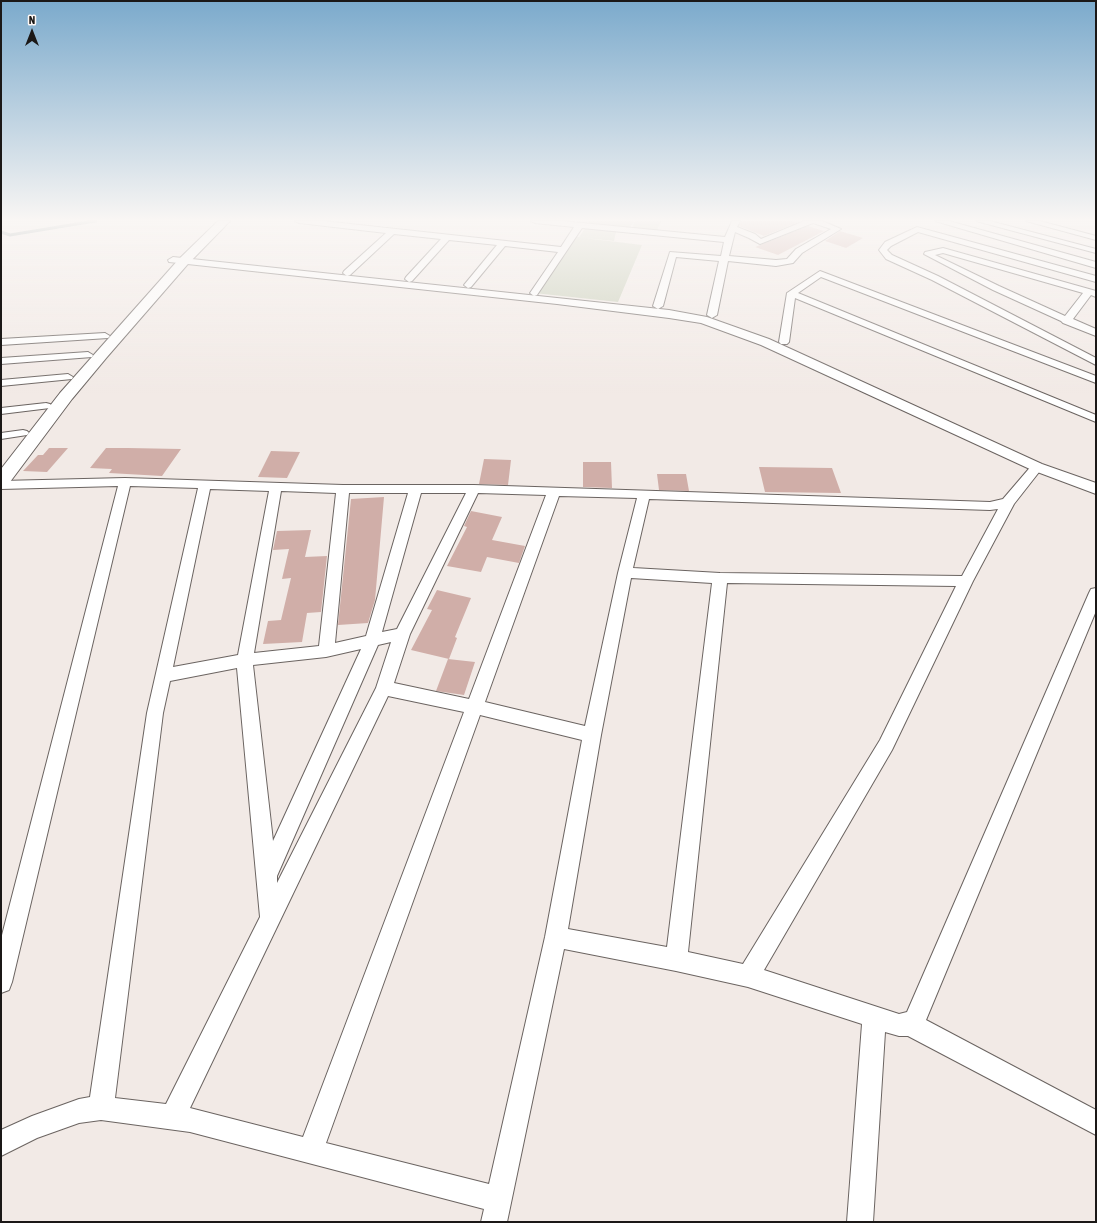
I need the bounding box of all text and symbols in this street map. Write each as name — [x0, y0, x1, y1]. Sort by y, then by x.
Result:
north arrow — [12, 12, 52, 52]
text: N — [29, 14, 35, 26]

